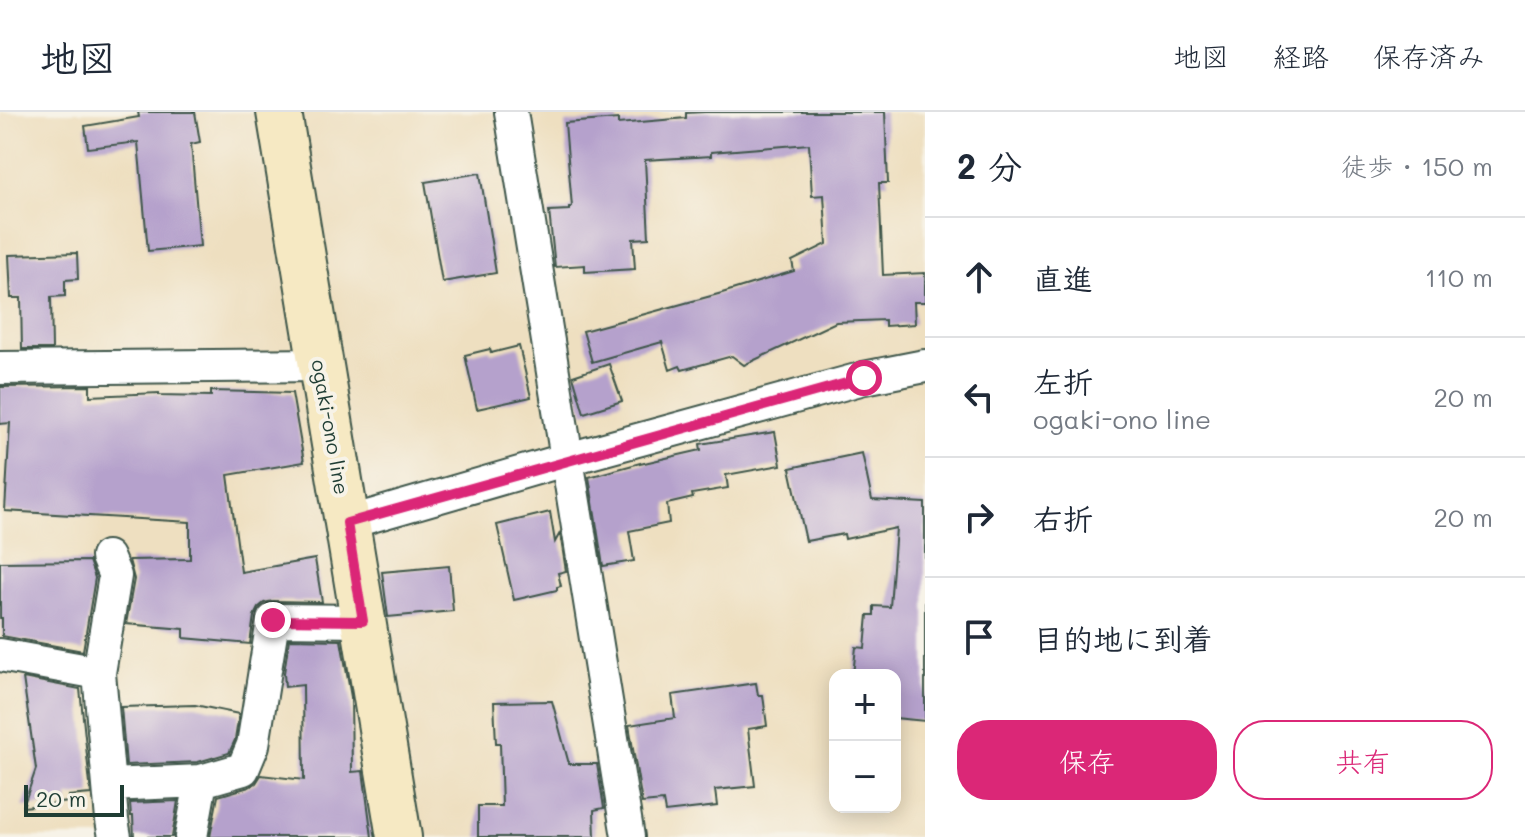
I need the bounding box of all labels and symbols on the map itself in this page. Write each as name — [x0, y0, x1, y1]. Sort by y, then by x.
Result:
street label: ogaki-ono line — [306, 357, 356, 497]
route start — [846, 360, 882, 396]
route end — [255, 602, 291, 638]
scale bar — [24, 781, 124, 817]

